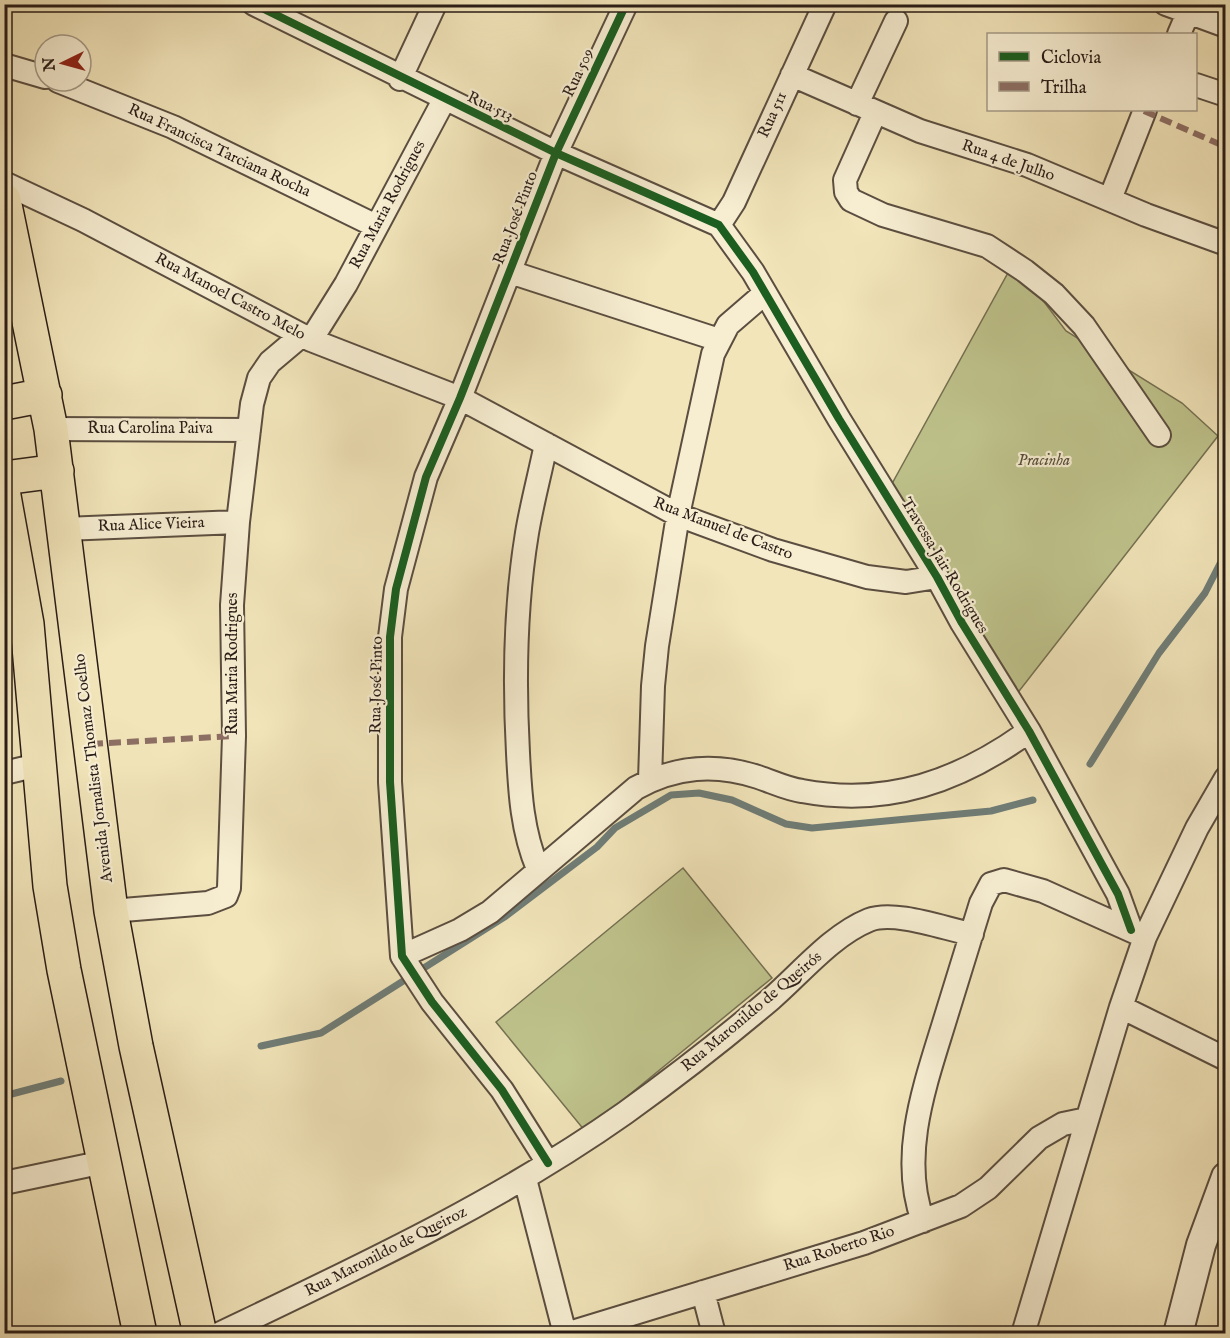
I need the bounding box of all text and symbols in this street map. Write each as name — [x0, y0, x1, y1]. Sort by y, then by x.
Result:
north arrow — [33, 33, 93, 93]
legend — [987, 33, 1197, 111]
street label: Rua 509 — [559, 45, 599, 101]
text: Ciclovia — [1041, 47, 1101, 70]
text: N — [39, 56, 61, 73]
text: Trilha — [1041, 77, 1087, 100]
street label: Rua 513 — [464, 88, 516, 126]
street label: Rua 511 — [754, 89, 792, 141]
street label: Rua Francisca Tarciana Rocha — [124, 100, 314, 202]
street label: Rua 4 de Julho — [959, 136, 1058, 186]
street label: Rua Maria Rodrigues — [346, 137, 430, 273]
street label: Rua José Pinto — [489, 168, 543, 267]
street label: Rua Manoel Castro Melo — [151, 249, 309, 345]
street label: Rua Carolina Paiva — [87, 419, 213, 439]
park label: Pracinha — [1018, 451, 1070, 471]
street label: Rua Manuel de Castro — [650, 493, 796, 565]
street label: Travessa Jair Rodrigues — [895, 494, 993, 638]
street label: Rua Alice Vieira — [97, 513, 205, 537]
street label: Rua Maria Rodrigues — [223, 592, 243, 735]
street label: Rua José Pinto — [366, 635, 388, 734]
street label: Avenida Jornalista Thomaz Coelho — [70, 652, 118, 885]
street label: Rua Maronildo de Queirós — [678, 947, 827, 1077]
street label: Rua Maronildo de Queiroz — [302, 1202, 470, 1302]
street label: Rua Roberto Rio — [781, 1221, 897, 1276]

